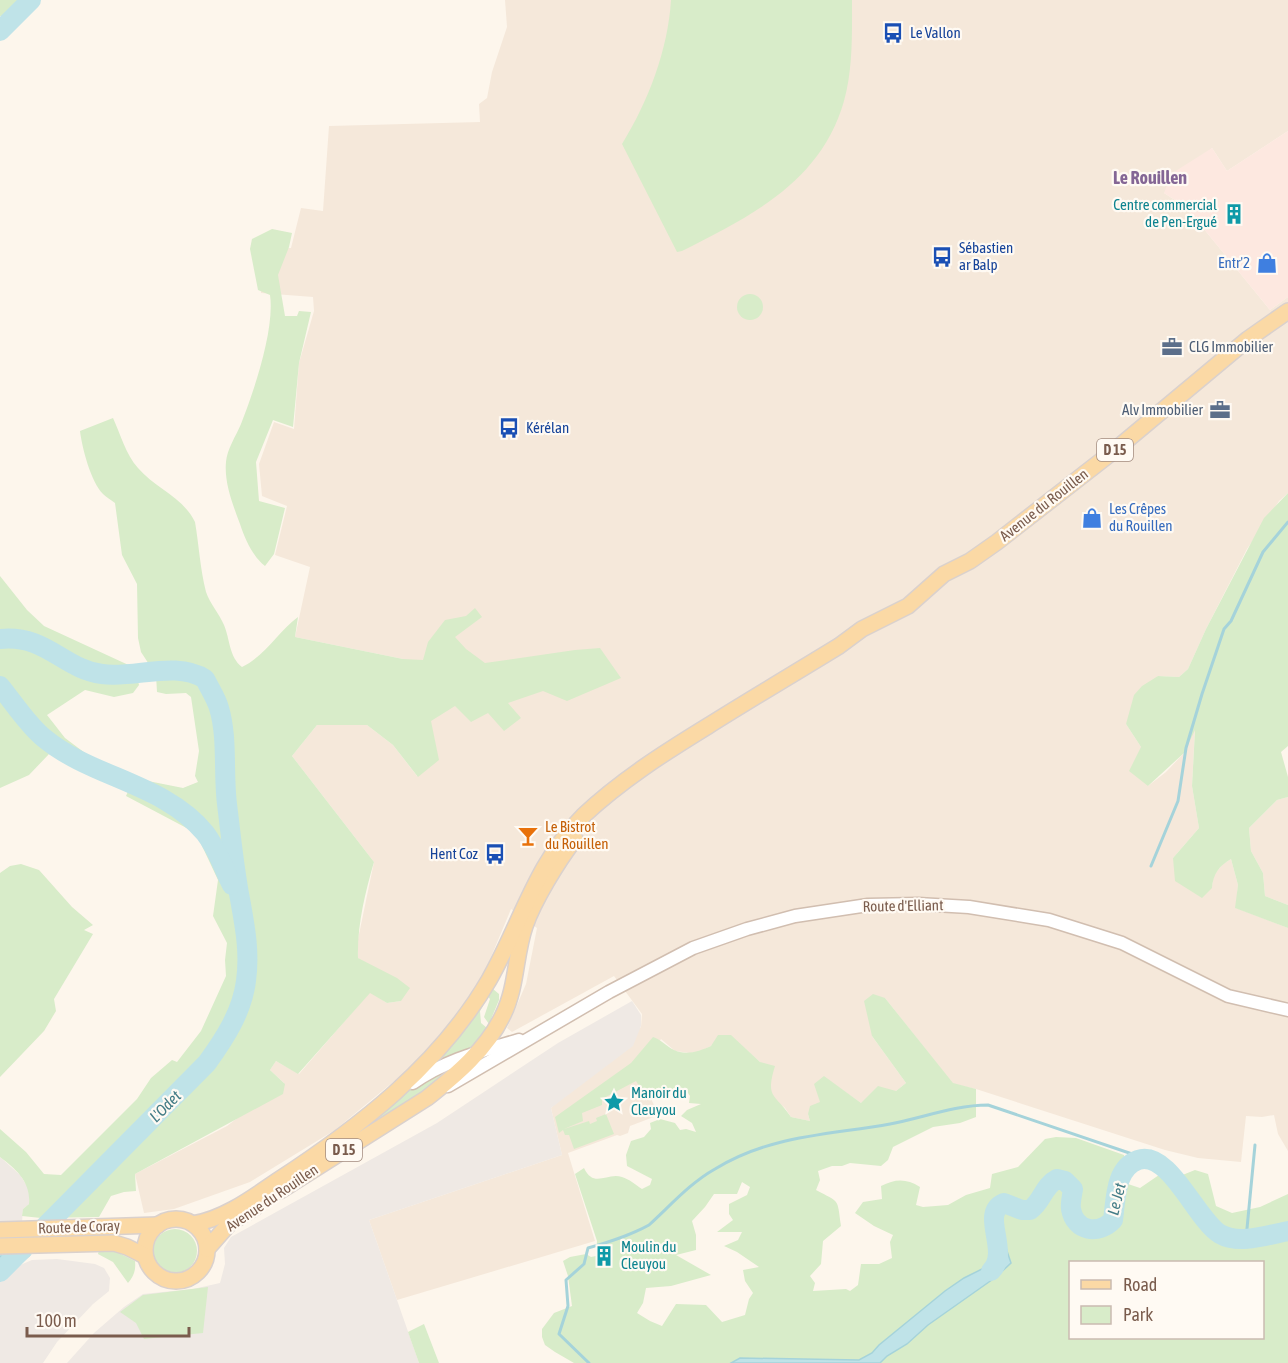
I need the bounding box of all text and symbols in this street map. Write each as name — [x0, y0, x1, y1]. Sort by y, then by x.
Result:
bus stop icon: Le Vallon — [881, 21, 905, 45]
place label: Le Vallon — [910, 24, 961, 41]
district label: Le Rouillen — [1113, 167, 1187, 188]
place label: Centre commercial de Pen-Ergué — [1113, 196, 1217, 230]
building icon: Centre commercial de Pen-Ergué — [1222, 202, 1246, 226]
place label: Sébastien ar Balp — [959, 239, 1013, 273]
bus stop icon: Sébastien ar Balp — [930, 245, 954, 269]
shop icon: Entr'2 — [1255, 251, 1279, 275]
place label: Entr'2 — [1218, 254, 1250, 271]
office icon: CLG Immobilier — [1160, 335, 1184, 359]
place label: CLG Immobilier — [1189, 338, 1274, 355]
office icon: Alv Immobilier — [1208, 398, 1232, 422]
place label: Alv Immobilier — [1122, 401, 1204, 418]
bus stop icon: Kérélan — [497, 416, 521, 440]
place label: Kérélan — [526, 419, 569, 436]
road number: D 15 — [1097, 439, 1133, 461]
street label: Avenue du Rouillen — [996, 465, 1091, 544]
place label: Les Crêpes du Rouillen — [1109, 500, 1173, 534]
shop icon: Les Crêpes du Rouillen — [1080, 506, 1104, 530]
place label: Le Bistrot du Rouillen — [545, 818, 609, 852]
bar icon: Le Bistrot du Rouillen — [516, 824, 540, 848]
bus stop icon: Hent Coz — [483, 842, 507, 866]
place label: Hent Coz — [430, 845, 479, 862]
street label: Route d'Elliant — [862, 896, 944, 915]
place label: Manoir du Cleuyou — [631, 1084, 687, 1118]
water label: L'Odet — [146, 1086, 185, 1125]
place icon: Manoir du Cleuyou — [602, 1090, 626, 1114]
road number: D 15 — [326, 1139, 362, 1161]
street label: Avenue du Rouillen — [223, 1161, 321, 1235]
water label: Le Jet — [1103, 1181, 1129, 1217]
street label: Route de Coray — [38, 1217, 120, 1236]
place label: Moulin du Cleuyou — [621, 1238, 676, 1272]
building icon: Moulin du Cleuyou — [592, 1244, 616, 1268]
legend — [1069, 1261, 1264, 1339]
text: Road — [1123, 1274, 1157, 1295]
scale bar — [27, 1300, 189, 1338]
text: Park — [1123, 1304, 1153, 1325]
text: 100 m — [36, 1310, 77, 1331]

